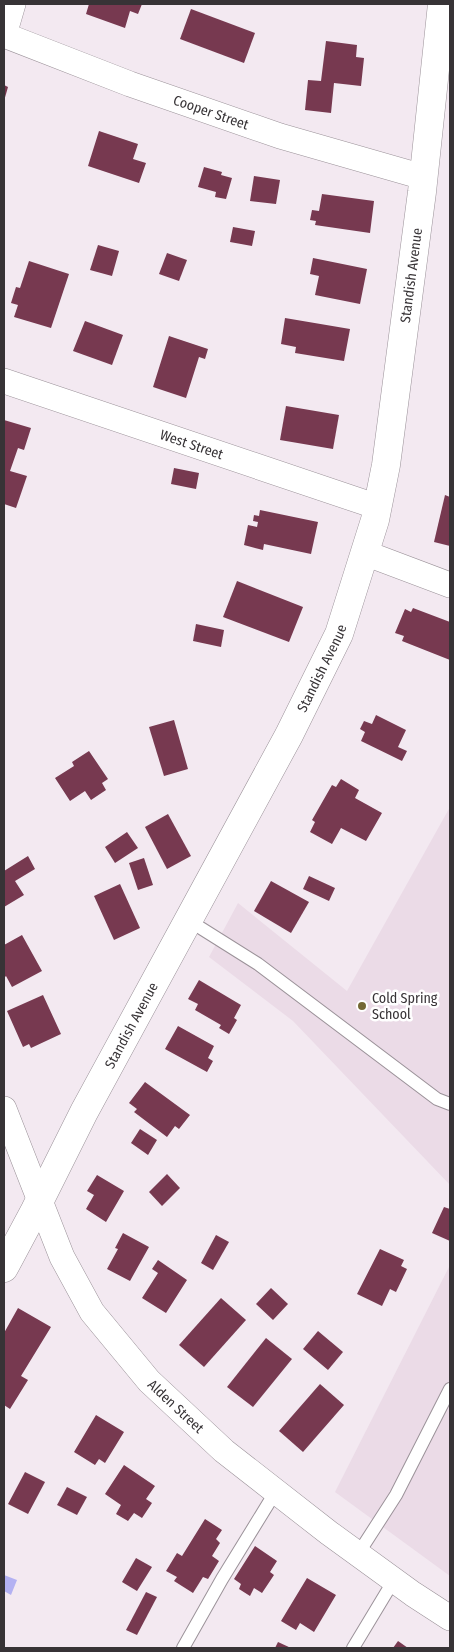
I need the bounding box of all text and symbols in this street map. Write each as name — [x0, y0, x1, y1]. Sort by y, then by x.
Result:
street label: Cooper Street — [171, 91, 251, 133]
street label: Standish Avenue — [396, 227, 426, 324]
street label: West Street — [158, 426, 226, 463]
street label: Standish Avenue — [293, 622, 350, 715]
street label: Standish Avenue — [101, 979, 161, 1071]
place label: Cold Spring School — [372, 990, 438, 1023]
marker: Cold Spring School — [356, 1000, 368, 1012]
street label: Alden Street — [144, 1376, 208, 1437]

